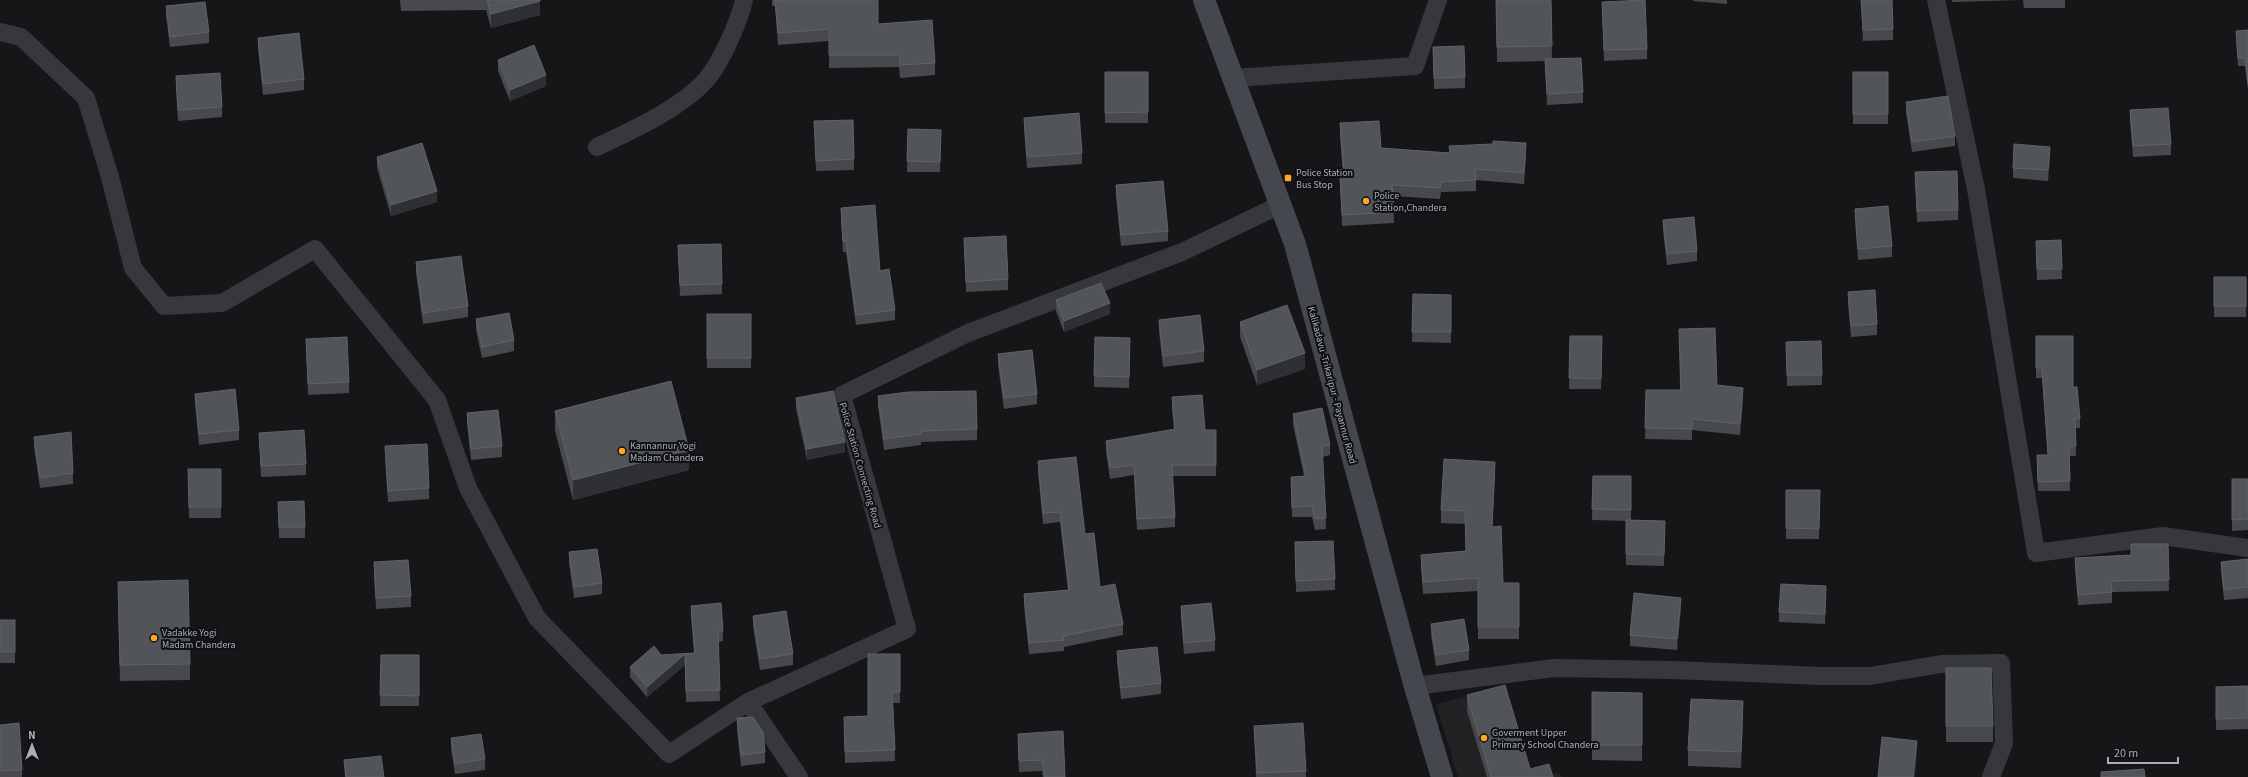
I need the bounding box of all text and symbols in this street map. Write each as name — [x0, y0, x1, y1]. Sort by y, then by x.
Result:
place label: Police Station Bus Stop — [1296, 166, 1353, 192]
marker: Police Station Bus Stop — [1283, 173, 1293, 183]
place label: Police Station,Chandera — [1374, 189, 1447, 215]
marker: Police Station,Chandera — [1361, 196, 1371, 206]
street label: Kalikadavu -Trikaripur - Payannur Road — [1304, 305, 1360, 465]
street label: Police Station Connecting Road — [835, 401, 885, 530]
place label: Kannannur Yogi Madam Chandera — [630, 439, 704, 465]
marker: Kannannur Yogi Madam Chandera — [617, 446, 627, 456]
place label: Vadakke Yogi Madam Chandera — [162, 626, 236, 652]
marker: Vadakke Yogi Madam Chandera — [149, 633, 159, 643]
north arrow — [12, 725, 52, 765]
place label: Goverment Upper Primary School Chandera — [1492, 726, 1599, 752]
text: N — [28, 728, 36, 743]
marker: Goverment Upper Primary School Chandera — [1479, 733, 1489, 743]
scale bar — [2108, 739, 2178, 765]
text: 20 m — [2114, 745, 2138, 762]

